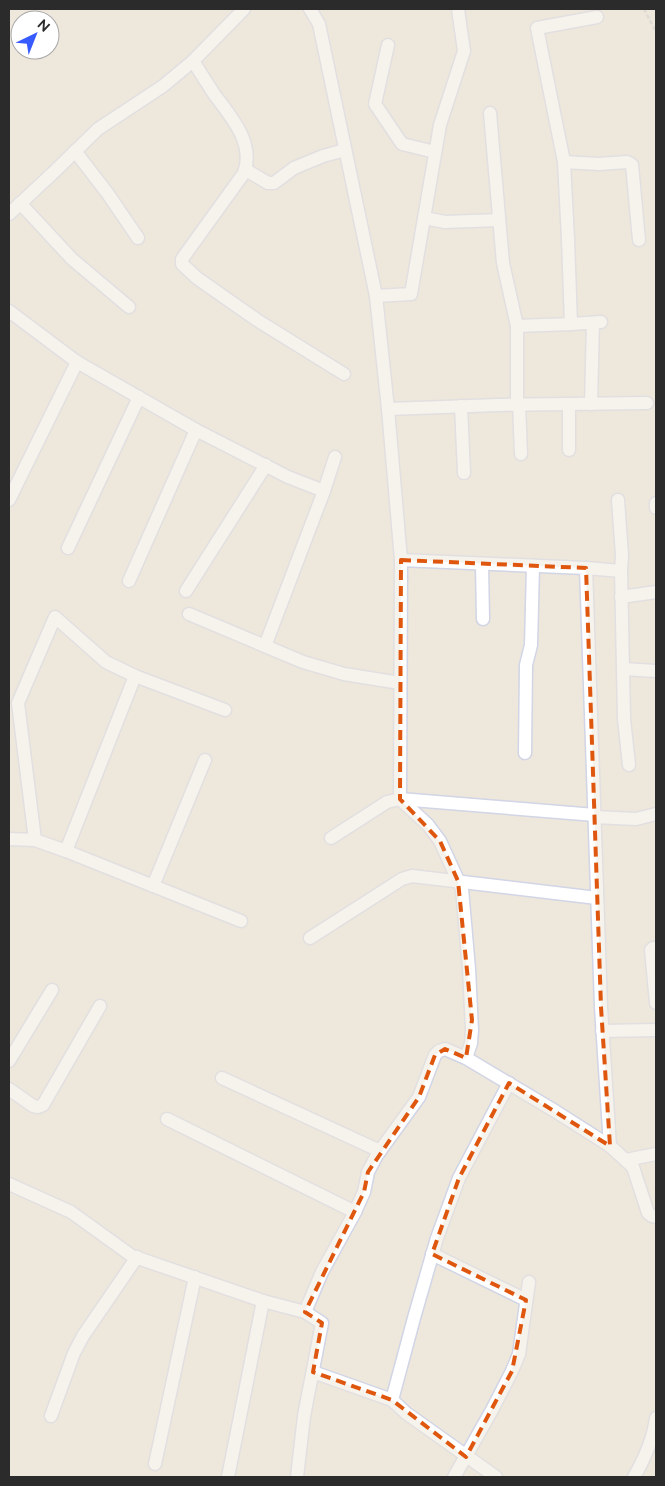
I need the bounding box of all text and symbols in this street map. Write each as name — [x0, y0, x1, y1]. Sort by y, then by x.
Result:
north arrow — [10, 10, 60, 60]
text: N — [35, 16, 53, 35]

